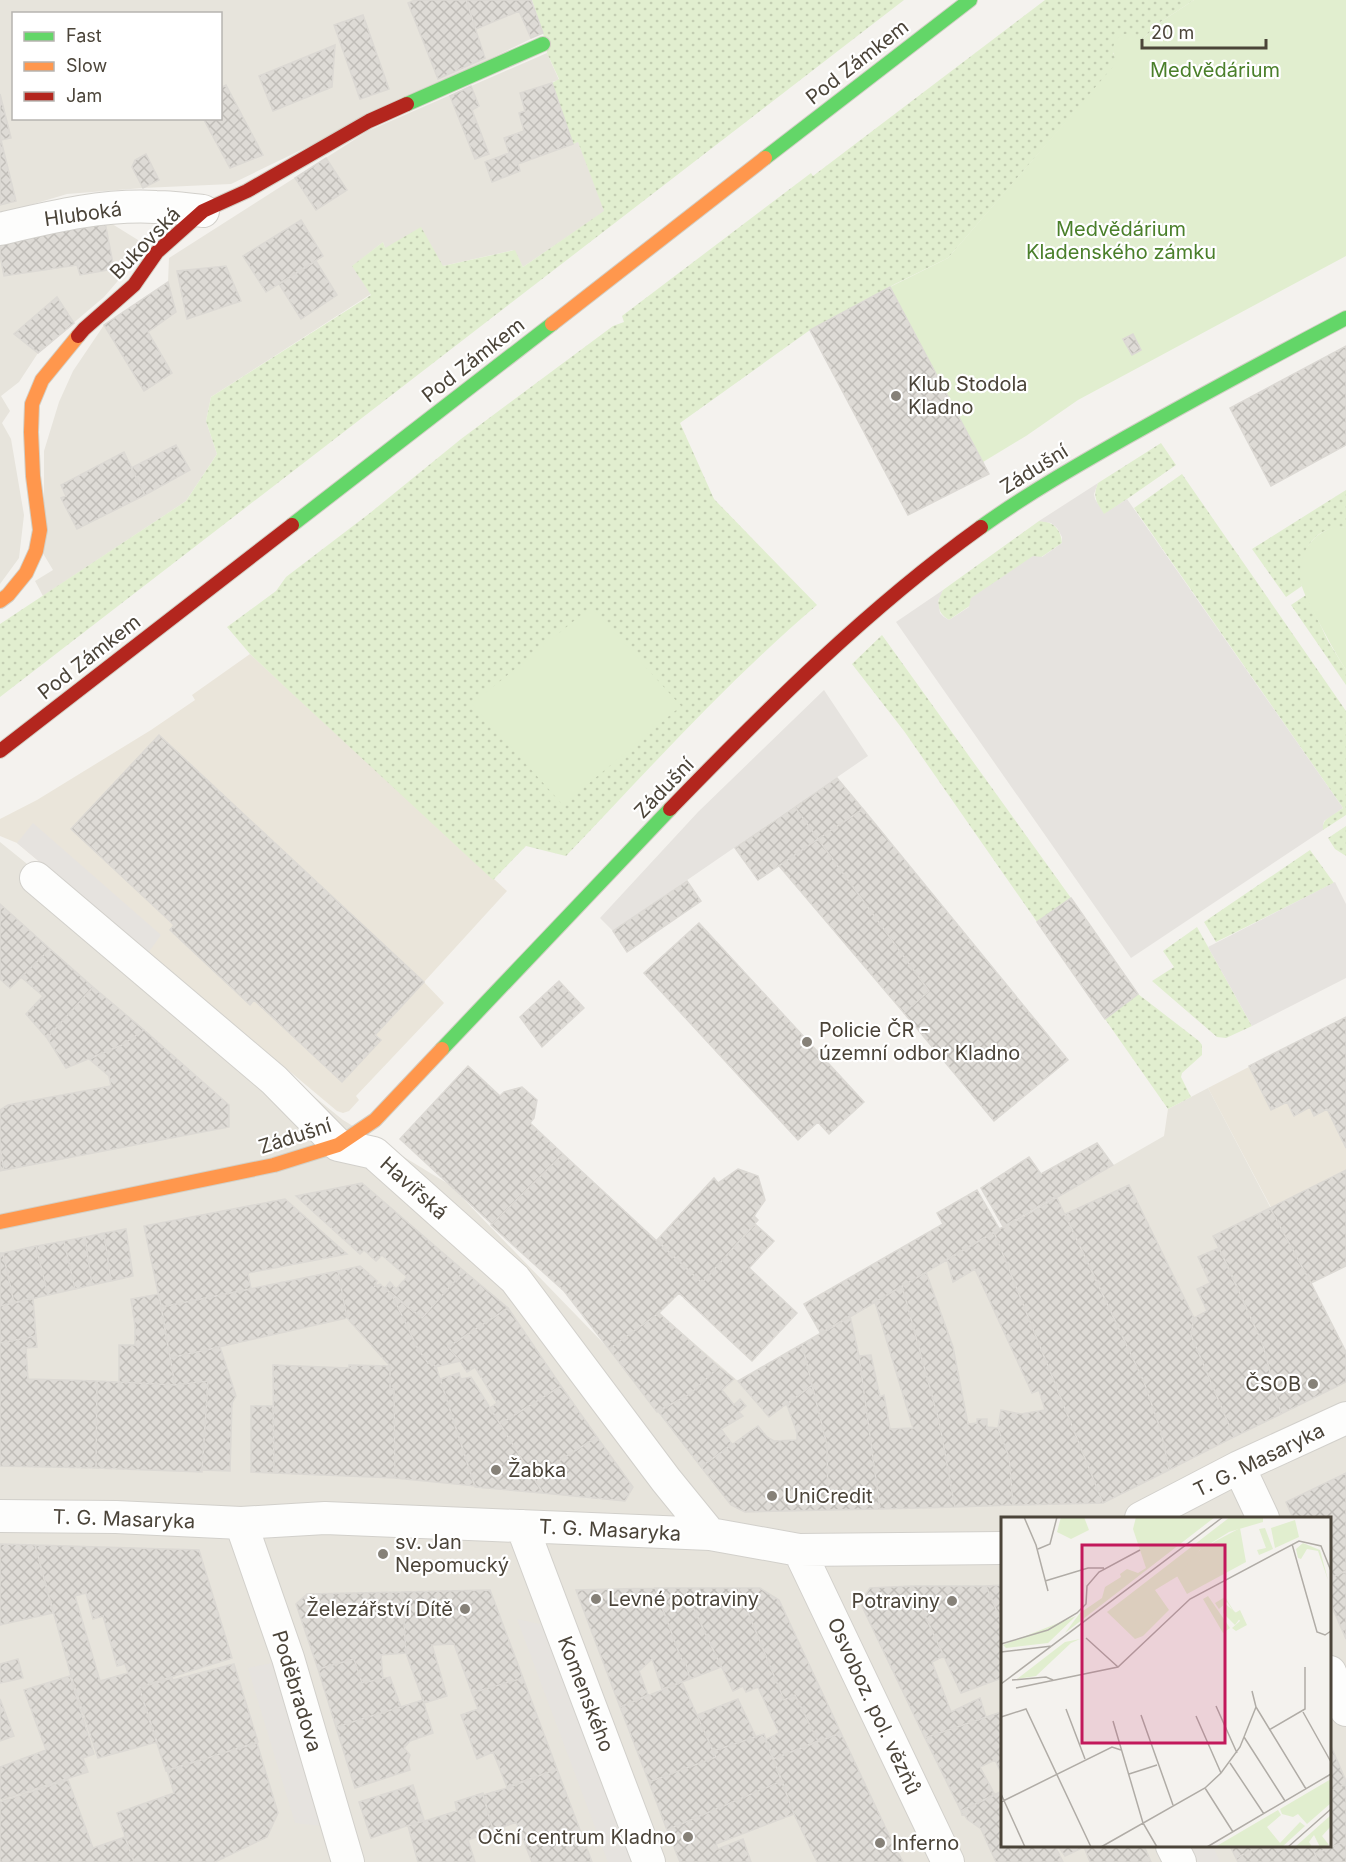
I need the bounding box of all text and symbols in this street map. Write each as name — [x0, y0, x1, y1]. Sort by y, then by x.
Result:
legend — [12, 12, 222, 120]
scale bar — [1142, 12, 1266, 50]
street label: Pod Zámkem — [801, 15, 913, 109]
text: 20 m — [1151, 22, 1194, 43]
text: Fast — [66, 25, 102, 46]
text: Slow — [66, 55, 107, 76]
park label: Medvědárium — [1150, 58, 1280, 82]
text: Jam — [66, 85, 102, 106]
street label: Hluboká — [43, 197, 123, 231]
street label: Bukovská — [105, 202, 185, 284]
park label: Medvědárium Kladenského zámku — [1026, 217, 1216, 264]
street label: Pod Zámkem — [417, 313, 529, 407]
place label: Klub Stodola Kladno — [908, 372, 1027, 419]
marker: Klub Stodola Kladno — [889, 389, 903, 403]
street label: Zádušní — [996, 439, 1072, 499]
street label: Pod Zámkem — [33, 610, 145, 704]
street label: Zádušní — [629, 753, 699, 823]
place label: Policie ČR - územní odbor Kladno — [819, 1018, 1020, 1065]
marker: Policie ČR - územní odbor Kladno — [800, 1035, 814, 1049]
street label: Zádušní — [256, 1113, 335, 1159]
street label: Havířská — [375, 1152, 453, 1224]
place label: ČSOB — [1245, 1372, 1301, 1396]
marker: ČSOB — [1306, 1377, 1320, 1391]
street label: T. G. Masaryka — [1190, 1418, 1328, 1502]
place label: Žabka — [508, 1457, 566, 1482]
marker: Žabka — [489, 1463, 503, 1477]
place label: UniCredit — [784, 1484, 873, 1508]
marker: UniCredit — [765, 1489, 779, 1503]
street label: T. G. Masaryka — [52, 1505, 196, 1533]
street label: T. G. Masaryka — [538, 1514, 682, 1546]
inset map — [1001, 1517, 1331, 1847]
place label: sv. Jan Nepomucký — [395, 1530, 509, 1577]
marker: sv. Jan Nepomucký — [376, 1547, 390, 1561]
place label: Levné potraviny — [608, 1587, 759, 1611]
place label: Potraviny — [851, 1589, 940, 1613]
marker: Levné potraviny — [589, 1592, 603, 1606]
marker: Potraviny — [945, 1594, 959, 1608]
place label: Železářství Dítě — [306, 1596, 453, 1621]
marker: Železářství Dítě — [458, 1602, 472, 1616]
street label: Osvoboz. pol. vězňů — [822, 1614, 926, 1798]
street label: Poděbradova — [267, 1627, 327, 1755]
street label: Komenského — [553, 1633, 619, 1755]
place label: Oční centrum Kladno — [477, 1825, 676, 1849]
marker: Oční centrum Kladno — [681, 1830, 695, 1844]
place label: Inferno — [892, 1831, 959, 1855]
marker: Inferno — [873, 1836, 887, 1850]

